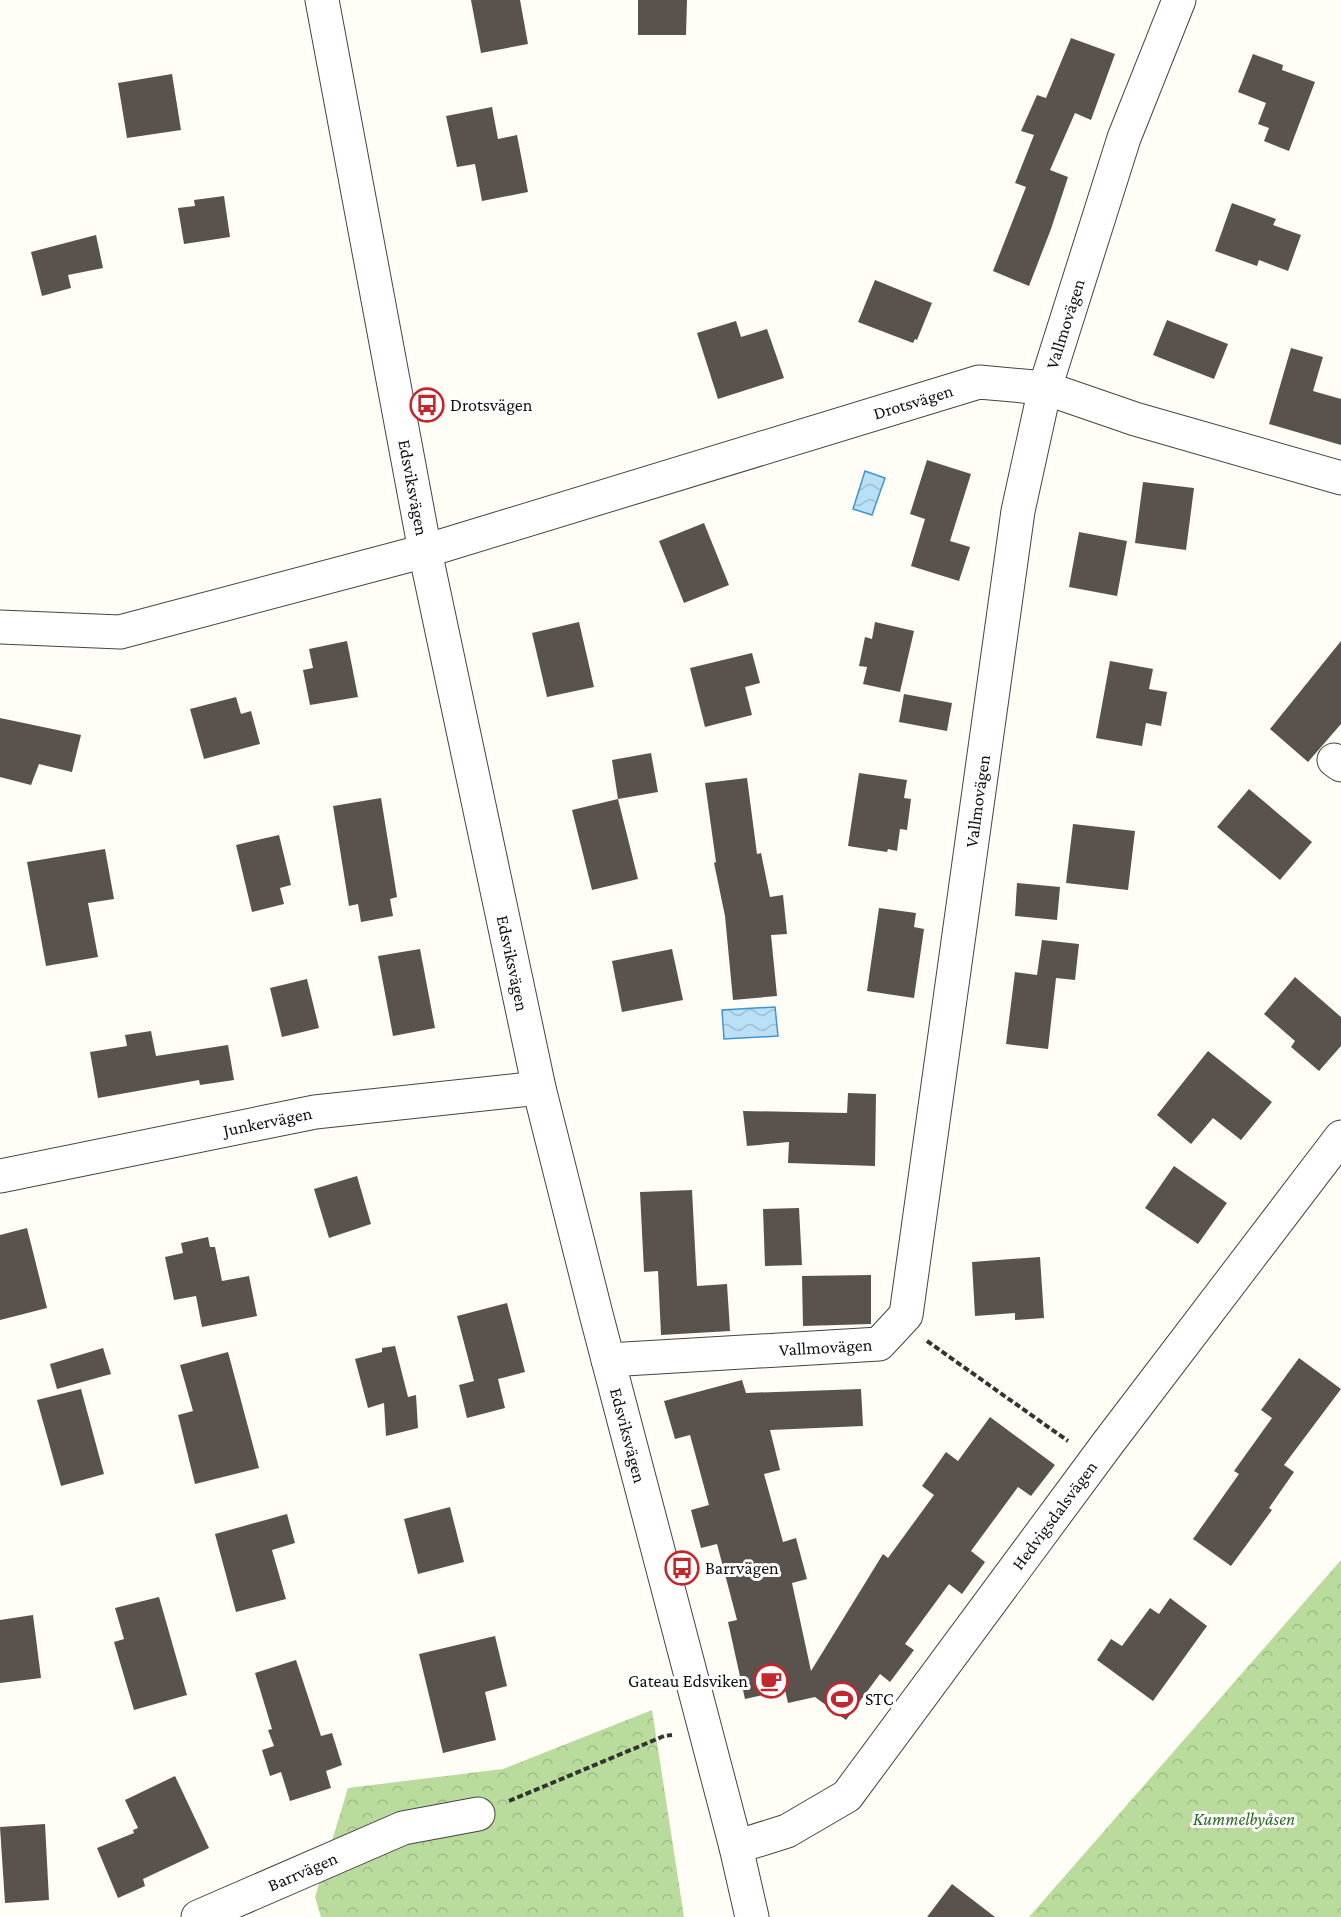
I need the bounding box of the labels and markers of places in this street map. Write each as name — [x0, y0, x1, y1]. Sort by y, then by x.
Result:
bus stop icon: Drotsvägen — [409, 387, 445, 423]
place label: Drotsvägen — [450, 395, 533, 415]
bus stop icon: Barrvägen — [664, 1550, 700, 1586]
place label: Barrvägen — [705, 1558, 779, 1578]
cafe icon: Gateau Edsviken — [753, 1663, 789, 1699]
place label: Gateau Edsviken — [628, 1671, 748, 1691]
sports icon: STC — [824, 1681, 860, 1717]
place label: STC — [865, 1689, 894, 1709]

